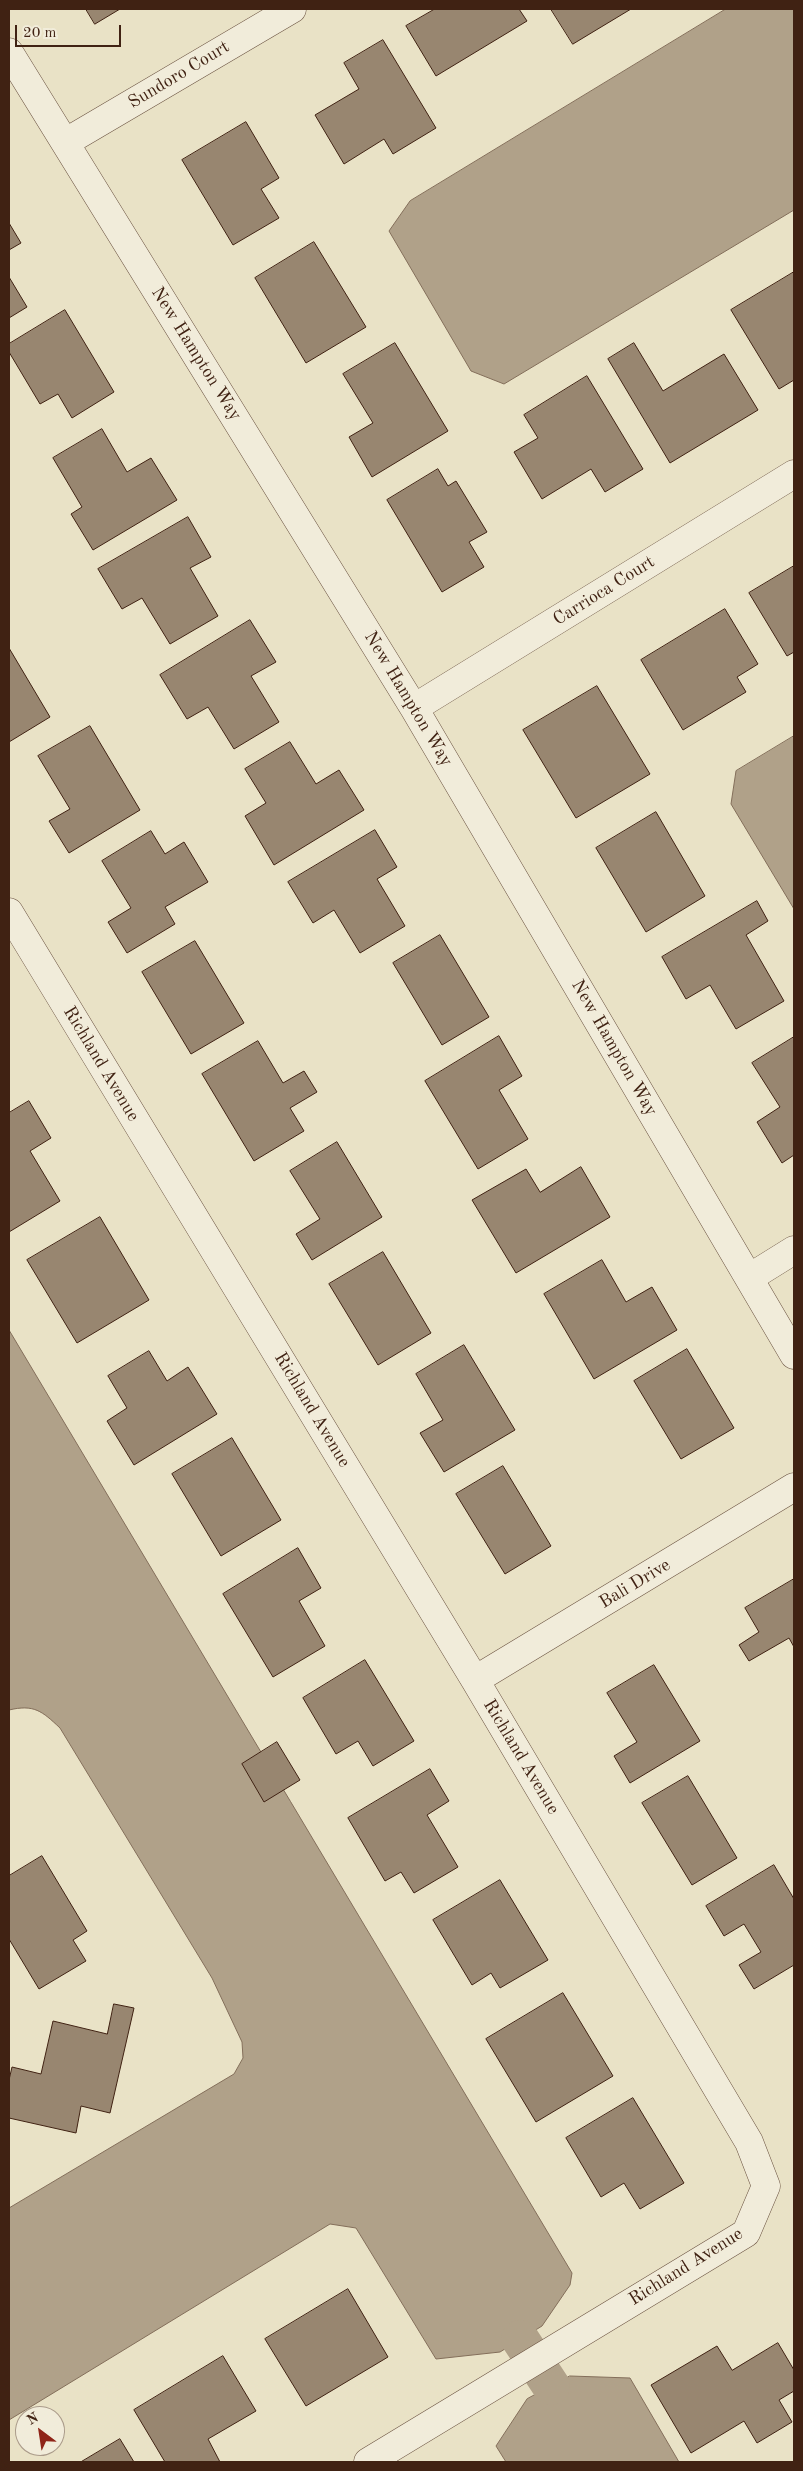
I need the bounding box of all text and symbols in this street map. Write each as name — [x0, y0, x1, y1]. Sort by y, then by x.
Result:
scale bar — [18, 15, 124, 47]
text: 20 m — [23, 26, 57, 41]
street label: Sundoro Court — [124, 36, 234, 114]
street label: New Hampton Way — [146, 283, 246, 425]
street label: Carrioca Court — [549, 551, 659, 631]
street label: New Hampton Way — [359, 628, 457, 770]
street label: New Hampton Way — [566, 976, 662, 1120]
street label: Richland Avenue — [58, 1003, 144, 1125]
street label: Richland Avenue — [269, 1349, 355, 1471]
street label: Bali Drive — [595, 1554, 675, 1614]
street label: Richland Avenue — [478, 1696, 564, 1818]
street label: Richland Avenue — [625, 2223, 747, 2311]
north arrow — [15, 2406, 65, 2456]
text: N — [25, 2410, 41, 2428]

